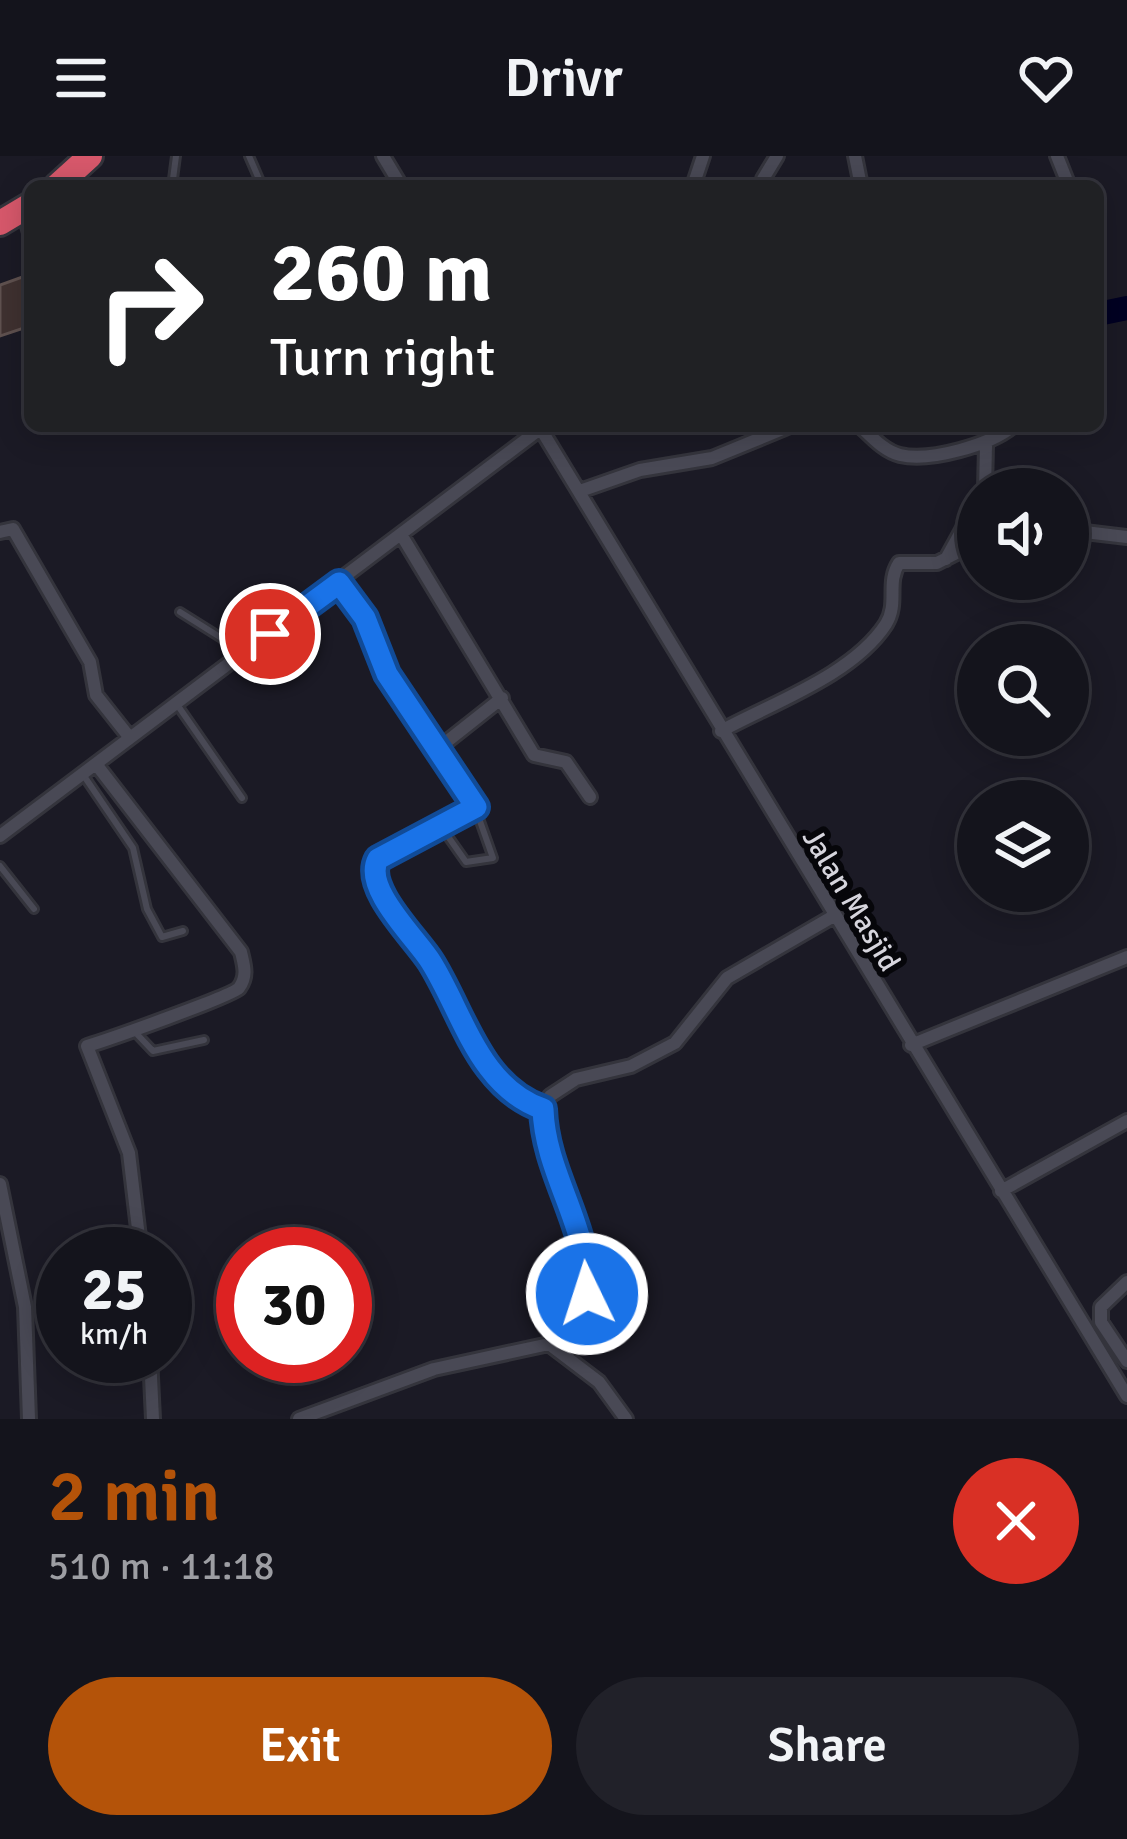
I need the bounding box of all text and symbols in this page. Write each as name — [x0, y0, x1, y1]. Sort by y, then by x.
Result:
icon: menu — [48, 45, 114, 111]
text: Drivr — [504, 45, 623, 112]
icon: heart — [1013, 45, 1079, 111]
text: 260 m — [270, 221, 492, 325]
icon: right — [72, 228, 228, 384]
text: Turn right — [270, 324, 495, 391]
map controls — [957, 468, 1089, 912]
button: sound — [957, 468, 1089, 600]
pin — [219, 583, 321, 685]
icon: arrive — [237, 601, 303, 667]
button: search — [957, 624, 1089, 756]
button: layers — [957, 780, 1089, 912]
street label: Jalan Masjid — [794, 822, 908, 978]
speed limit sign: 30 — [216, 1227, 372, 1383]
position arrow — [524, 1231, 650, 1357]
text: 25 — [82, 1253, 146, 1327]
text: km/h — [80, 1316, 148, 1353]
text: 2 min — [48, 1452, 220, 1541]
button: close — [953, 1458, 1079, 1584]
text: 510 m · 11:18 — [48, 1542, 275, 1590]
button: Exit — [48, 1677, 552, 1815]
button: Share — [576, 1677, 1079, 1815]

